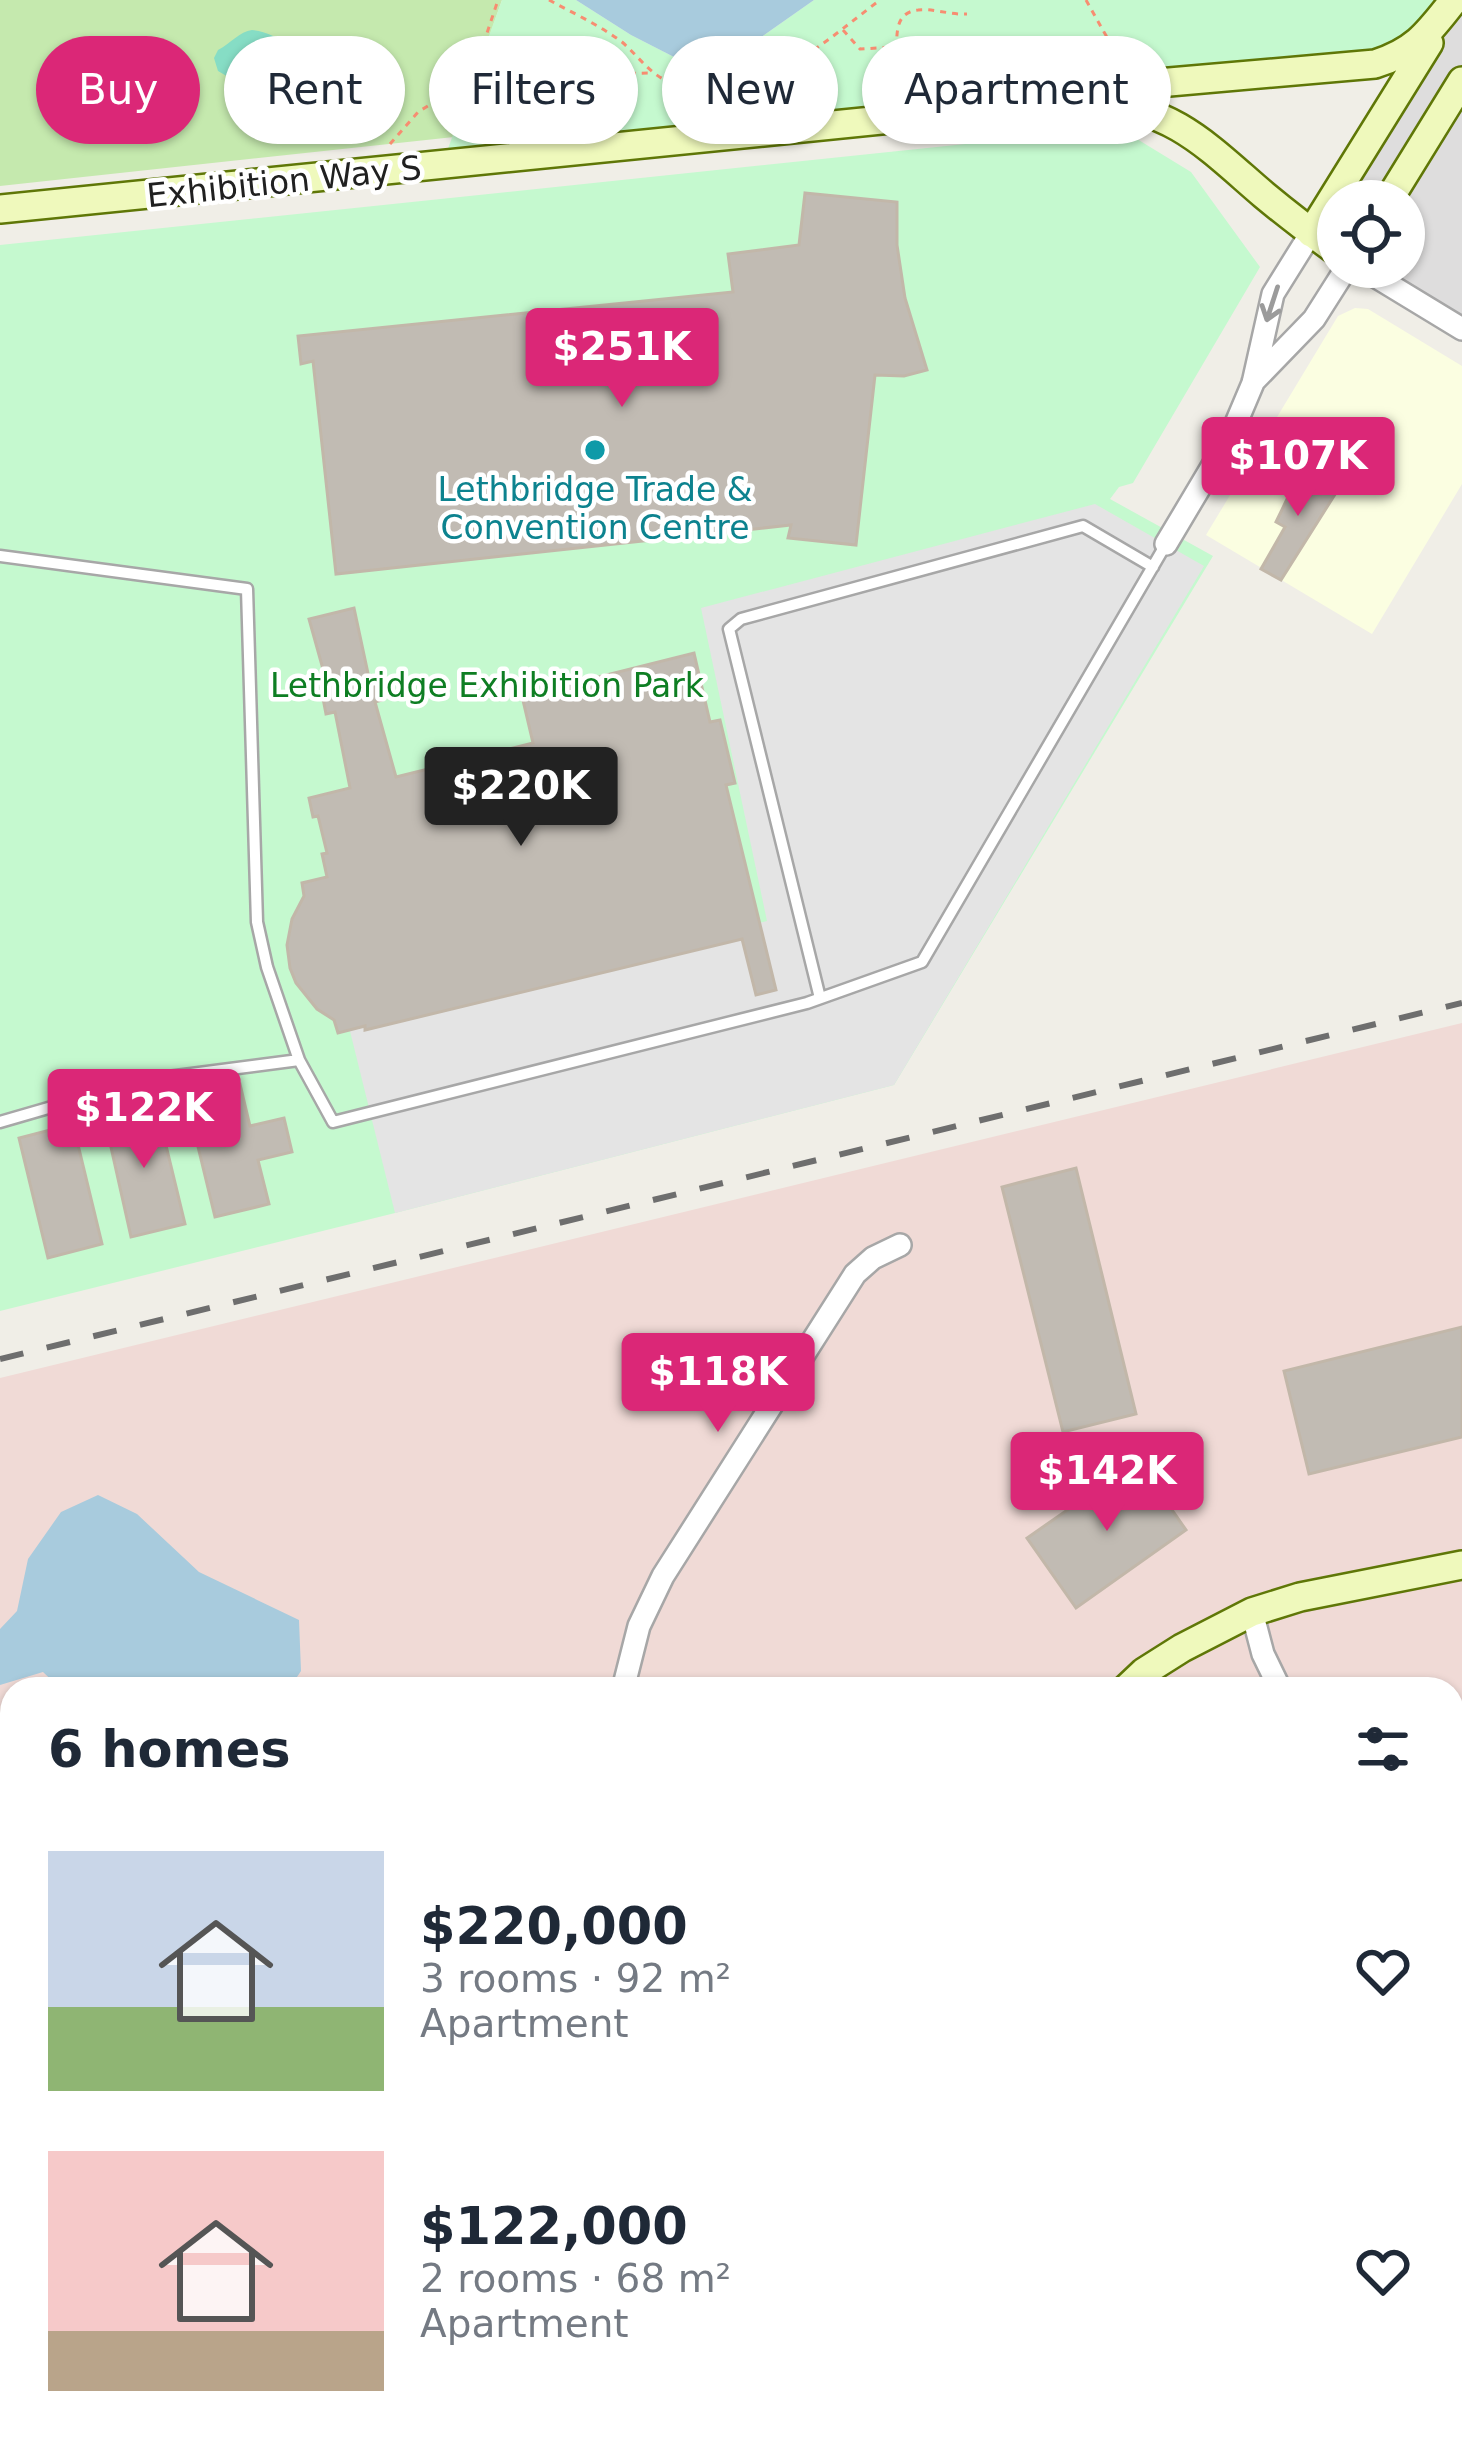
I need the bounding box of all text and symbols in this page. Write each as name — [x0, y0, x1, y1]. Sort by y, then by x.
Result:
chip: Buy — [36, 36, 200, 144]
chip: Rent — [224, 36, 405, 144]
chip: Filters — [429, 36, 638, 144]
chip: New — [662, 36, 838, 144]
chip: Apartment — [862, 36, 1171, 144]
street label: Exhibition Way S — [145, 148, 423, 215]
map controls — [1317, 180, 1425, 288]
button: locate — [1317, 180, 1425, 288]
one-way arrow — [1260, 284, 1282, 322]
pin: $251K — [538, 308, 706, 410]
text: $251K — [553, 324, 691, 369]
pin: $107K — [1214, 417, 1382, 519]
text: $107K — [1229, 433, 1367, 478]
marker: Lethbridge Trade & Convention Centre — [582, 437, 608, 463]
place label: Lethbridge Trade & Convention Centre — [438, 470, 752, 547]
park label: Lethbridge Exhibition Park — [270, 666, 705, 705]
pin: $220K — [437, 747, 605, 849]
text: $220K — [452, 763, 590, 808]
pin: $122K — [60, 1069, 228, 1171]
text: $122K — [75, 1085, 213, 1130]
pin: $118K — [634, 1333, 802, 1435]
text: $118K — [649, 1349, 787, 1394]
pin: $142K — [1023, 1432, 1191, 1534]
text: $142K — [1038, 1448, 1176, 1493]
icon: filters — [1350, 1716, 1416, 1782]
text: 6 homes — [48, 1720, 291, 1779]
text: $220,000 — [420, 1897, 688, 1956]
icon: home — [144, 1899, 288, 2043]
icon: heart — [1350, 1938, 1416, 2004]
text: 3 rooms · 92 m² — [420, 1956, 731, 2001]
text: Apartment — [420, 2001, 629, 2046]
text: $122,000 — [420, 2197, 688, 2256]
icon: home — [144, 2199, 288, 2343]
icon: heart — [1350, 2238, 1416, 2304]
text: 2 rooms · 68 m² — [420, 2256, 731, 2301]
text: Apartment — [420, 2301, 629, 2346]

